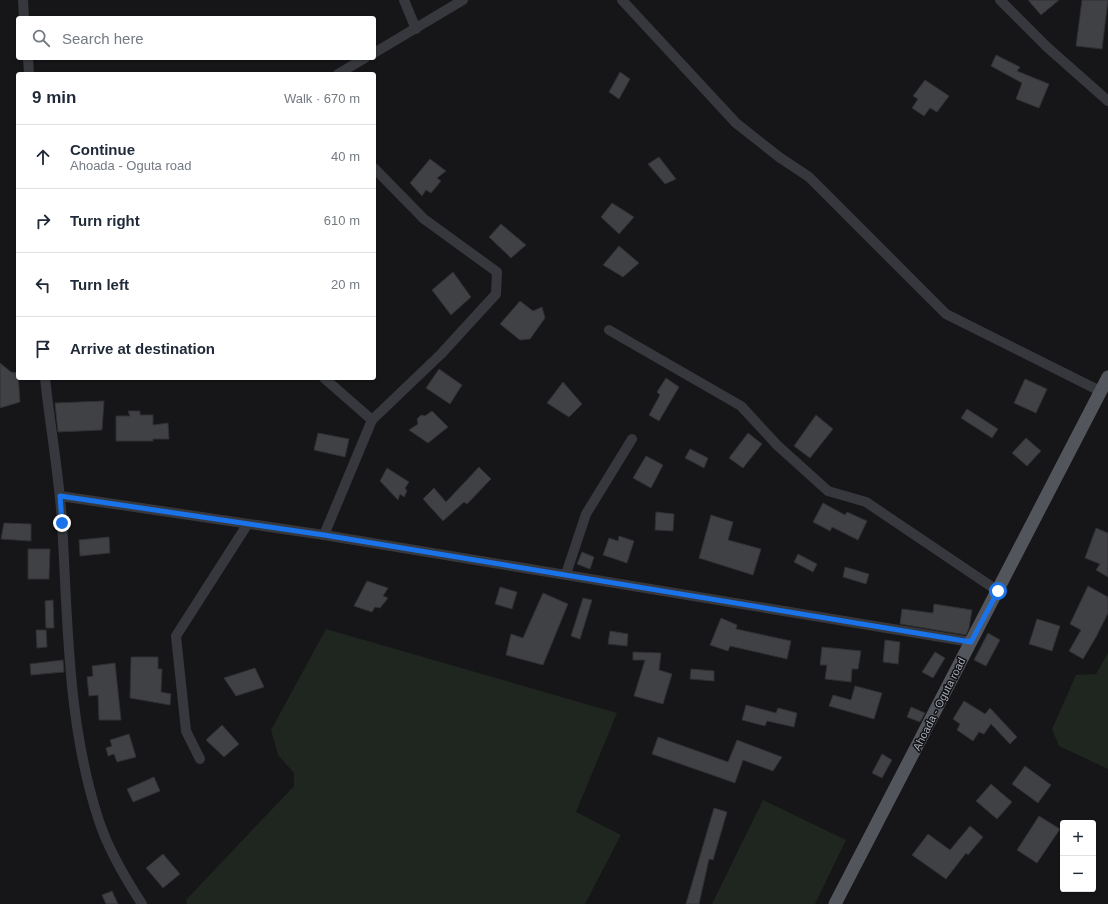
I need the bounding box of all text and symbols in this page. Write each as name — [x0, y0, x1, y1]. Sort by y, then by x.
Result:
search box — [16, 16, 376, 60]
icon: search — [30, 27, 52, 49]
text: Search here — [62, 30, 144, 47]
text: 9 min — [32, 88, 76, 107]
text: Walk · 670 m — [284, 91, 360, 106]
text: Continue — [70, 141, 135, 158]
icon: ahead — [32, 146, 54, 168]
text: 40 m — [331, 149, 360, 164]
text: Ahoada - Oguta road — [70, 158, 191, 173]
icon: right — [32, 210, 54, 232]
text: Turn right — [70, 212, 140, 229]
text: 610 m — [324, 213, 360, 228]
icon: left — [32, 274, 54, 296]
text: Turn left — [70, 276, 129, 293]
text: 20 m — [331, 277, 360, 292]
icon: arrive — [32, 338, 54, 360]
text: Arrive at destination — [70, 340, 215, 357]
route end — [53, 514, 71, 532]
route start — [989, 582, 1007, 600]
street label: Ahoada - Oguta road — [910, 656, 968, 752]
map controls — [1060, 820, 1096, 892]
button: + — [1060, 820, 1096, 856]
button: − — [1060, 856, 1096, 892]

